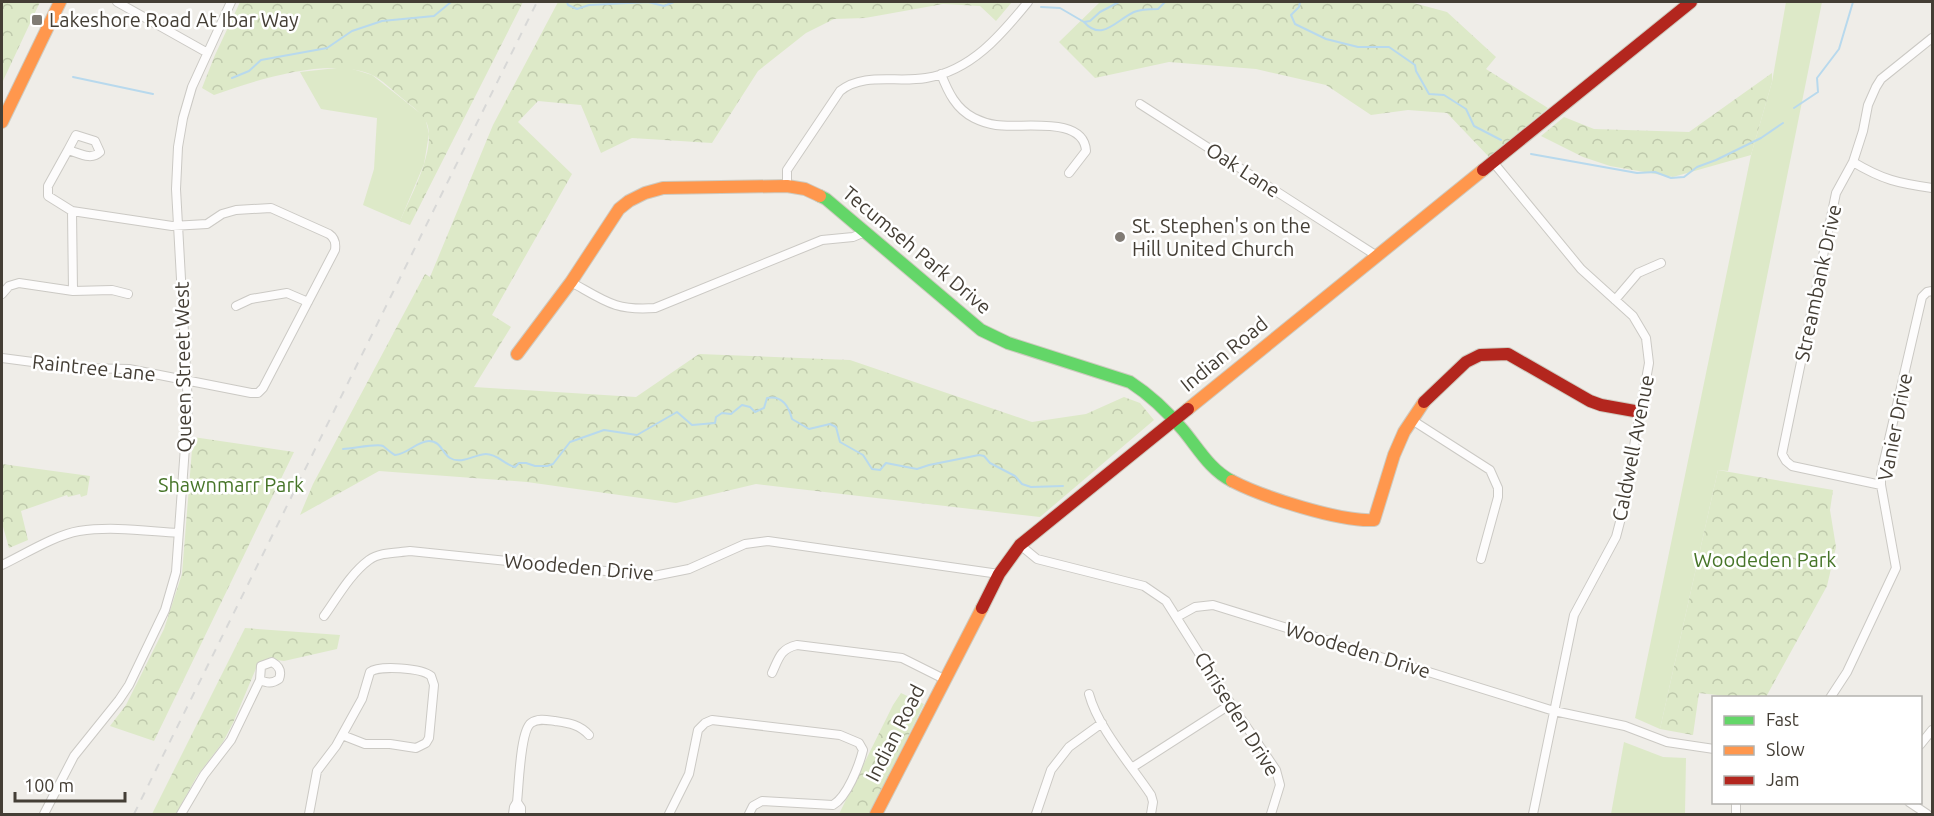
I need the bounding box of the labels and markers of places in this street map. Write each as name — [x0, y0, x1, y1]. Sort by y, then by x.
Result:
place label: Lakeshore Road At Ibar Way — [49, 8, 299, 31]
marker: Lakeshore Road At Ibar Way — [30, 13, 44, 27]
place label: St. Stephen's on the Hill United Church — [1132, 214, 1311, 260]
marker: St. Stephen's on the Hill United Church — [1113, 230, 1127, 244]

